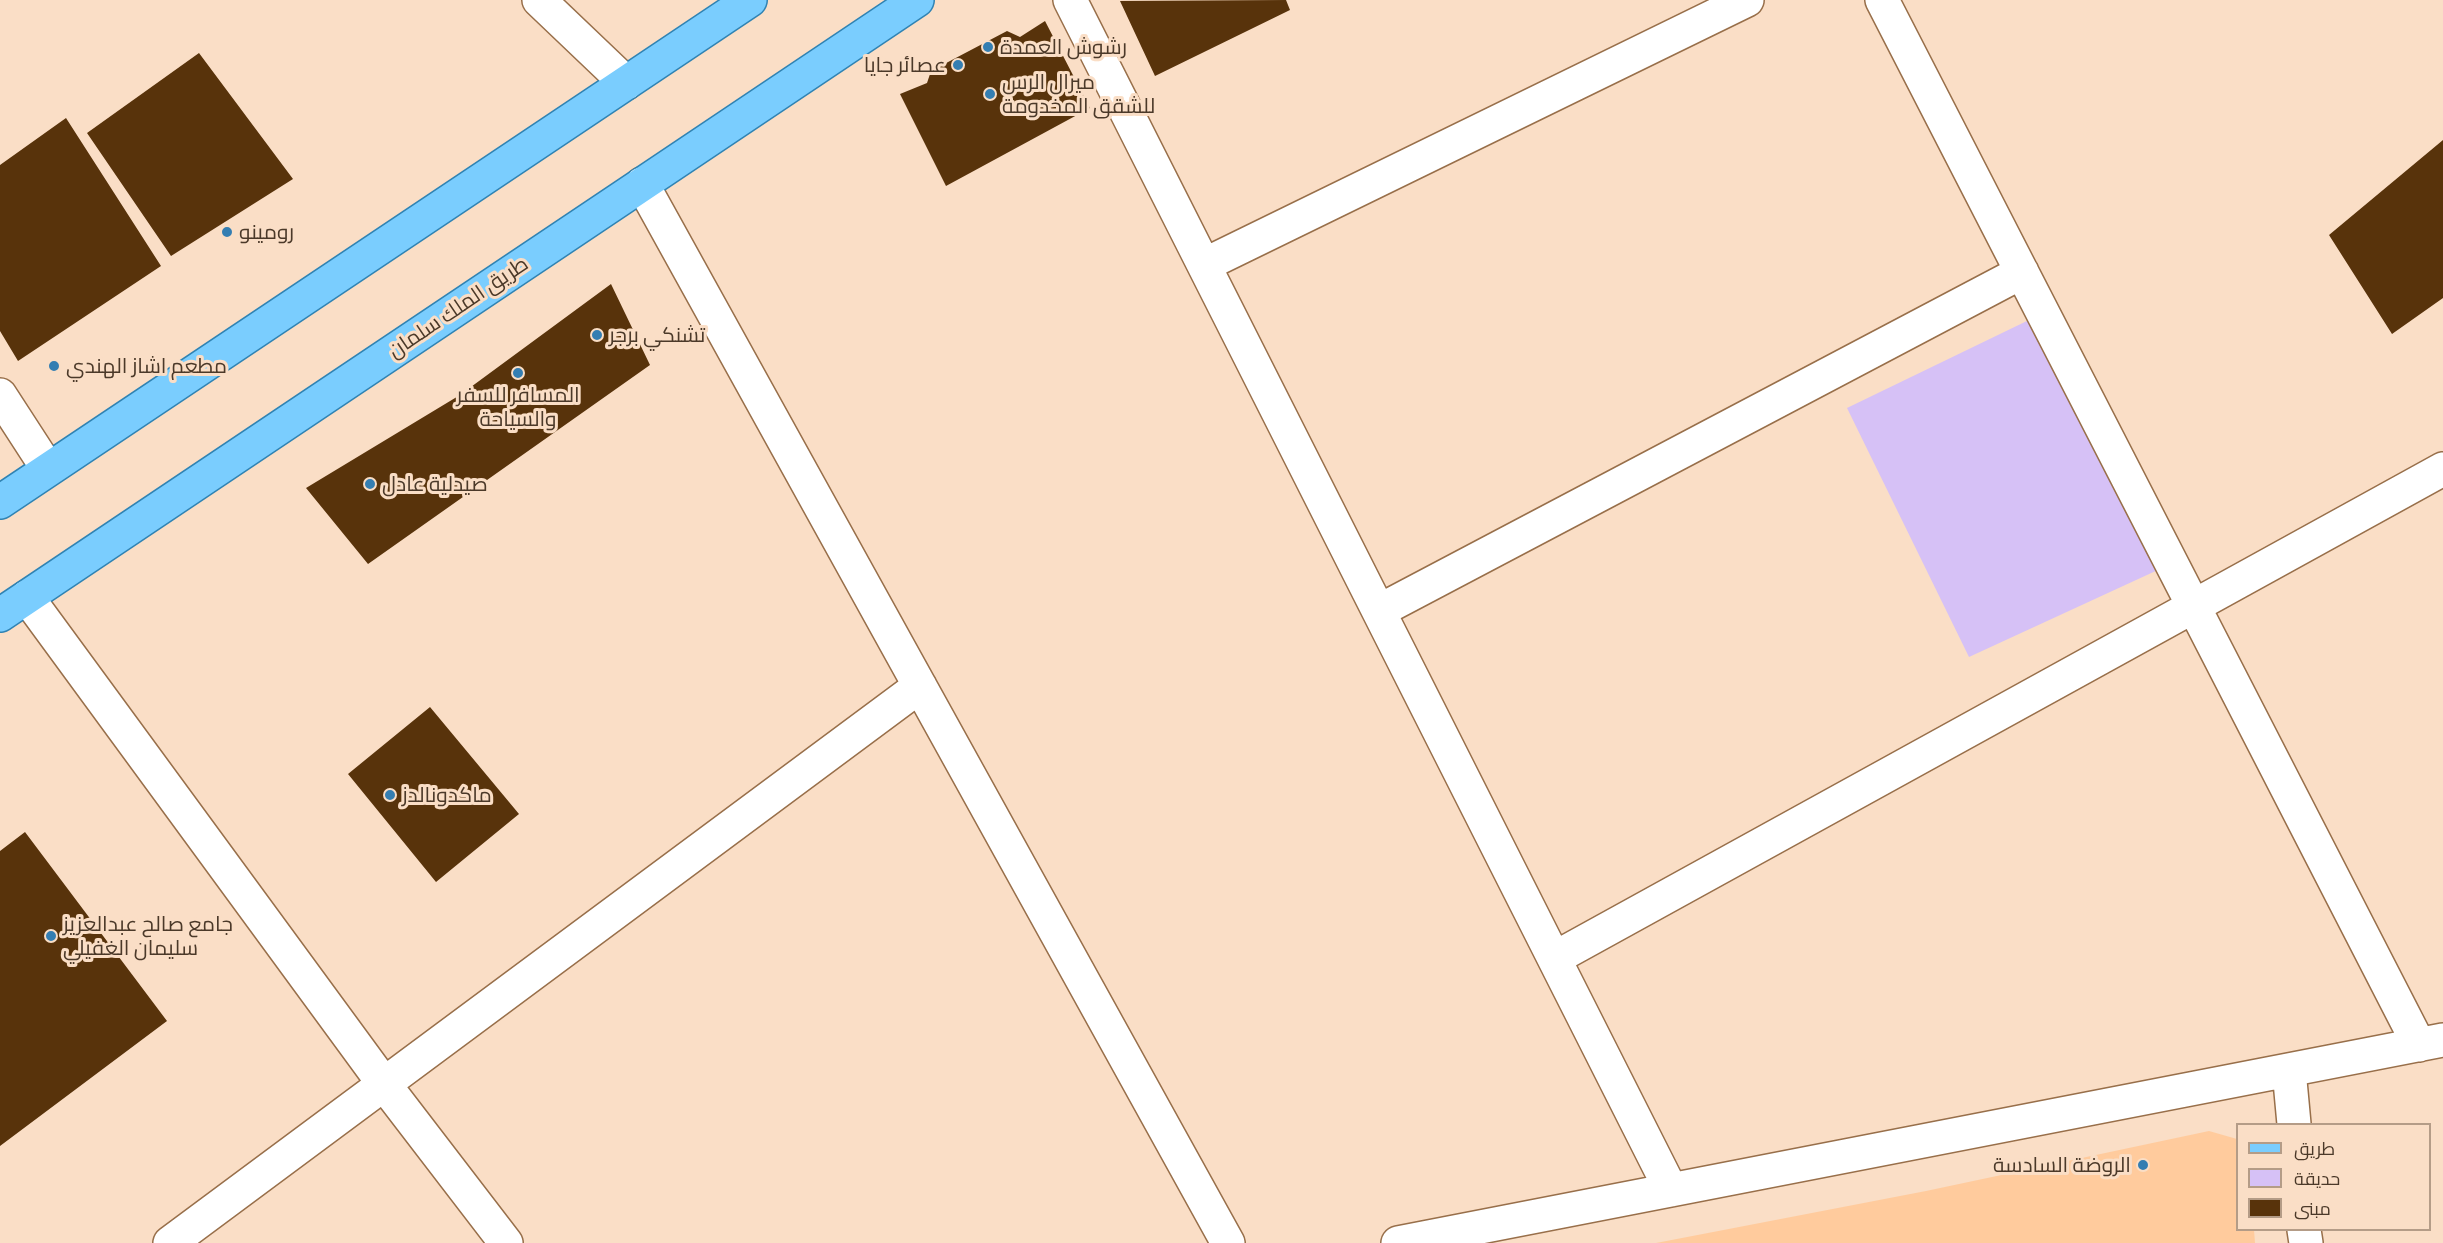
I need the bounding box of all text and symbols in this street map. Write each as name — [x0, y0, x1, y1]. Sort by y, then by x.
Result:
place label: رشوش العمدة — [1000, 34, 1127, 60]
marker: رشوش العمدة — [981, 40, 995, 54]
place label: عصائر جايا — [864, 52, 946, 78]
marker: عصائر جايا — [951, 58, 965, 72]
place label: ميرال الرس للشقق المخدومة — [1002, 69, 1155, 119]
marker: ميرال الرس للشقق المخدومة — [983, 87, 997, 101]
place label: رومينو — [239, 219, 294, 245]
marker: رومينو — [220, 225, 234, 239]
street label: طريق الملك سلمان — [383, 251, 533, 363]
place label: تشنكي برجر — [609, 322, 705, 348]
marker: تشنكي برجر — [590, 328, 604, 342]
place label: مطعم اشاز الهندي — [66, 353, 227, 379]
marker: مطعم اشاز الهندي — [47, 359, 61, 373]
marker: المسافر للسفر والسياحة — [511, 366, 525, 380]
place label: المسافر للسفر والسياحة — [456, 382, 580, 432]
place label: صيدلية عادل — [382, 471, 488, 497]
marker: صيدلية عادل — [363, 477, 377, 491]
place label: ماكدونالدز — [402, 782, 492, 808]
marker: ماكدونالدز — [383, 788, 397, 802]
place label: جامع صالح عبدالعزيز سليمان الغفيلي — [63, 911, 233, 961]
marker: جامع صالح عبدالعزيز سليمان الغفيلي — [44, 929, 58, 943]
legend — [2236, 1123, 2431, 1231]
text: طريق — [2294, 1137, 2335, 1159]
place label: الروضة السادسة — [1993, 1152, 2131, 1178]
marker: الروضة السادسة — [2136, 1158, 2150, 1172]
text: حديقة — [2294, 1167, 2340, 1189]
text: مبنى — [2294, 1197, 2331, 1219]

